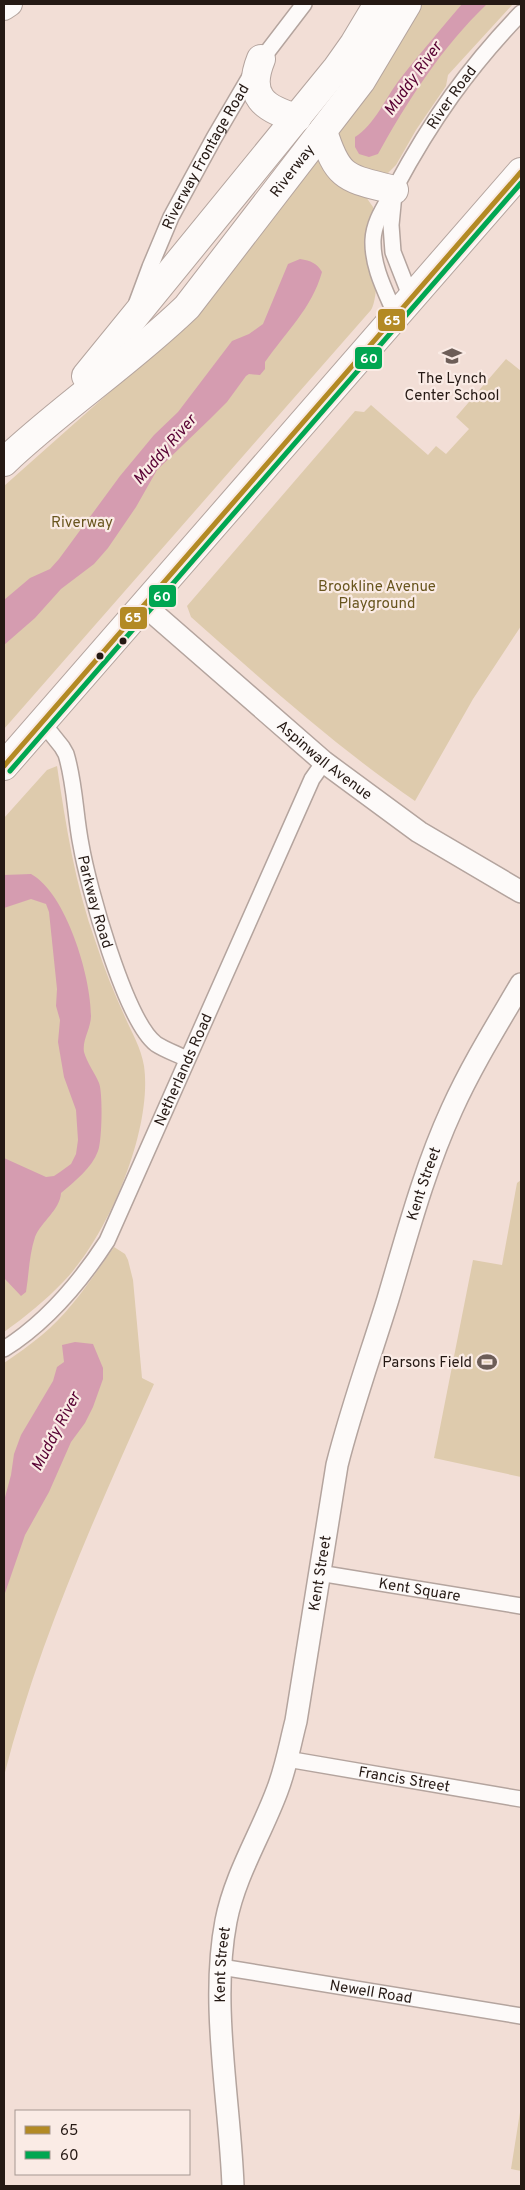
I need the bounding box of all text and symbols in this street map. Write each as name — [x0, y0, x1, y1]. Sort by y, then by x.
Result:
water label: Muddy River — [380, 37, 448, 120]
street label: River Road — [424, 63, 482, 134]
street label: Riverway Frontage Road — [159, 81, 254, 232]
street label: Riverway — [267, 141, 320, 202]
line badge: 65 — [377, 308, 406, 332]
text: 65 — [383, 313, 401, 330]
school or university icon: The Lynch Center School — [441, 345, 463, 367]
line badge: 60 — [354, 346, 383, 370]
text: 60 — [360, 351, 378, 368]
place label: The Lynch Center School — [404, 370, 500, 406]
water label: Muddy River — [130, 410, 203, 490]
park label: Riverway — [51, 514, 113, 533]
park label: Brookline Avenue Playground — [318, 578, 436, 614]
line badge: 60 — [148, 584, 177, 608]
text: 60 — [153, 589, 171, 606]
line badge: 65 — [119, 606, 148, 630]
text: 65 — [124, 610, 142, 627]
unlabelled marker — [118, 636, 128, 646]
unlabelled marker — [95, 651, 105, 661]
street label: Aspinwall Avenue — [272, 717, 375, 805]
street label: Parkway Road — [72, 854, 116, 951]
street label: Netherlands Road — [151, 1011, 218, 1129]
street label: Kent Street — [404, 1145, 446, 1223]
sports icon: Parsons Field — [476, 1351, 498, 1373]
place label: Parsons Field — [382, 1354, 472, 1373]
water label: Muddy River — [28, 1387, 87, 1475]
street label: Kent Street — [306, 1534, 337, 1613]
street label: Kent Square — [377, 1575, 462, 1607]
street label: Francis Street — [357, 1763, 451, 1798]
street label: Kent Street — [212, 1925, 236, 2003]
street label: Newell Road — [328, 1977, 413, 2009]
legend — [15, 2110, 190, 2175]
text: 65 — [60, 2122, 78, 2141]
text: 60 — [60, 2147, 79, 2166]

